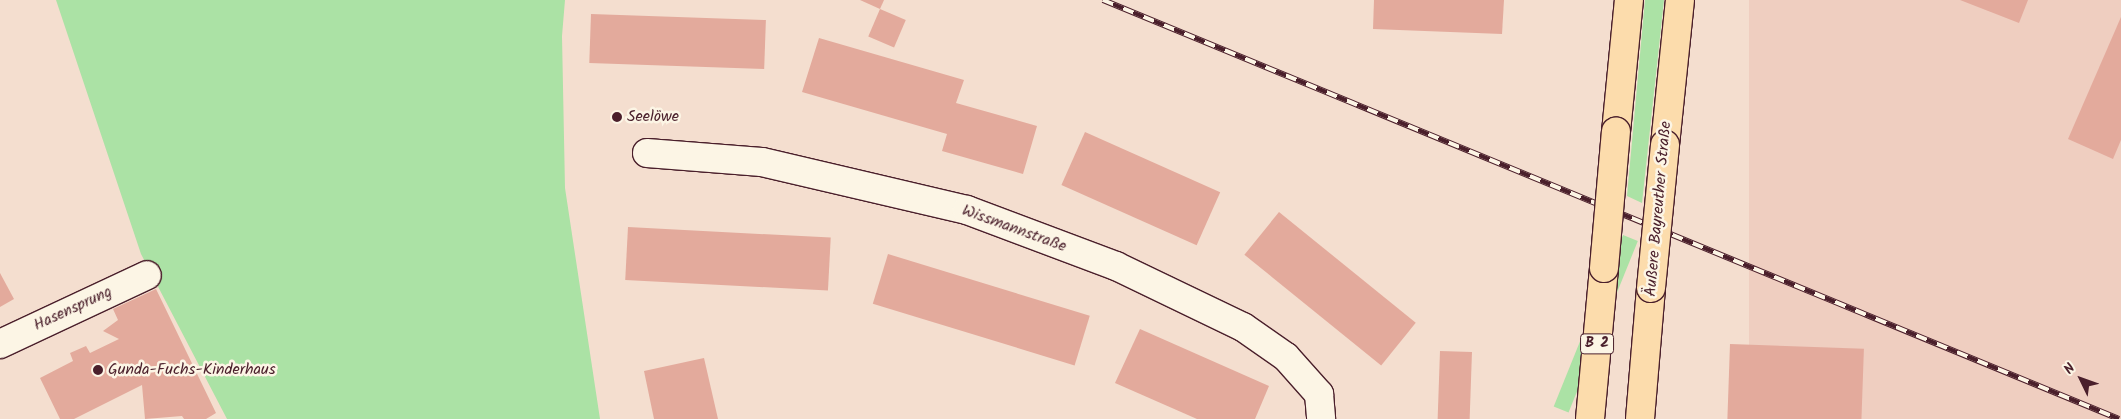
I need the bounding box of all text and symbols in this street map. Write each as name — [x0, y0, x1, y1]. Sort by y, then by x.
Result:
place label: Seelöwe — [627, 107, 679, 127]
marker: Seelöwe — [611, 111, 623, 123]
street label: Äußere Bayreuther Straße — [1642, 120, 1676, 298]
street label: Wissmannstraße — [959, 201, 1069, 257]
street label: Hasensprung — [31, 282, 115, 336]
road number: B 2 — [1580, 332, 1614, 356]
north arrow — [2056, 354, 2106, 404]
text: N — [2059, 358, 2081, 380]
place label: Gunda-Fuchs-Kinderhaus — [108, 360, 276, 380]
marker: Gunda-Fuchs-Kinderhaus — [92, 364, 104, 376]

